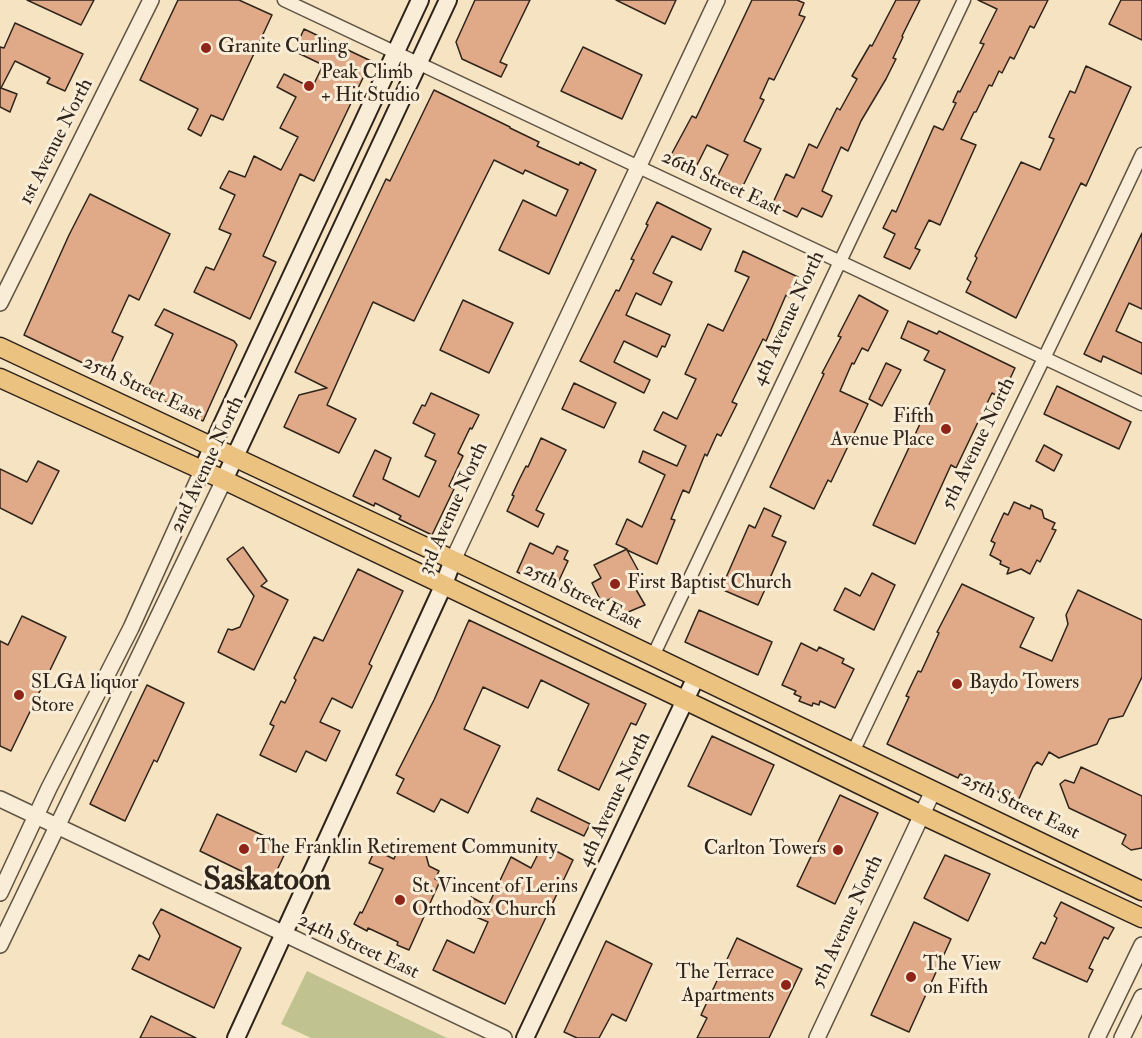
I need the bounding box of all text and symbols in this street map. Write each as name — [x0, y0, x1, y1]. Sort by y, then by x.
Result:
place label: Granite Curling — [218, 36, 348, 60]
marker: Granite Curling — [199, 41, 213, 55]
place label: Peak Climb + Hit Studio — [321, 62, 420, 109]
street label: 1st Avenue North — [15, 75, 99, 209]
marker: Peak Climb + Hit Studio — [302, 79, 316, 93]
street label: 26th Street East — [657, 146, 785, 222]
street label: 4th Avenue North — [747, 248, 831, 390]
street label: 25th Street East — [79, 351, 205, 427]
street label: 5th Avenue North — [937, 374, 1021, 514]
street label: 2nd Avenue North — [166, 393, 250, 537]
place label: Fifth Avenue Place — [830, 406, 934, 453]
marker: Fifth Avenue Place — [939, 422, 953, 436]
street label: 3rd Avenue North — [414, 439, 494, 579]
street label: 25th Street East — [519, 558, 645, 636]
place label: First Baptist Church — [627, 572, 792, 596]
marker: First Baptist Church — [608, 577, 622, 591]
place label: SLGA liquor Store — [31, 672, 138, 719]
place label: Baydo Towers — [969, 672, 1079, 696]
marker: Baydo Towers — [950, 677, 964, 691]
marker: SLGA liquor Store — [12, 688, 26, 702]
street label: 4th Avenue North — [573, 729, 657, 871]
street label: 25th Street East — [957, 768, 1083, 846]
place label: The Franklin Retirement Community — [256, 837, 558, 861]
place label: Carlton Towers — [704, 838, 826, 862]
marker: The Franklin Retirement Community — [237, 842, 251, 856]
marker: Carlton Towers — [831, 843, 845, 857]
street label: 5th Avenue North — [807, 852, 889, 992]
district label: Saskatoon — [203, 863, 331, 901]
place label: St. Vincent of Lerins Orthodox Church — [412, 876, 578, 923]
marker: St. Vincent of Lerins Orthodox Church — [393, 893, 407, 907]
street label: 24th Street East — [294, 909, 422, 985]
place label: The View on Fifth — [923, 954, 1001, 1001]
place label: The Terrace Apartments — [676, 962, 774, 1009]
marker: The View on Fifth — [904, 970, 918, 984]
marker: The Terrace Apartments — [779, 978, 793, 992]

